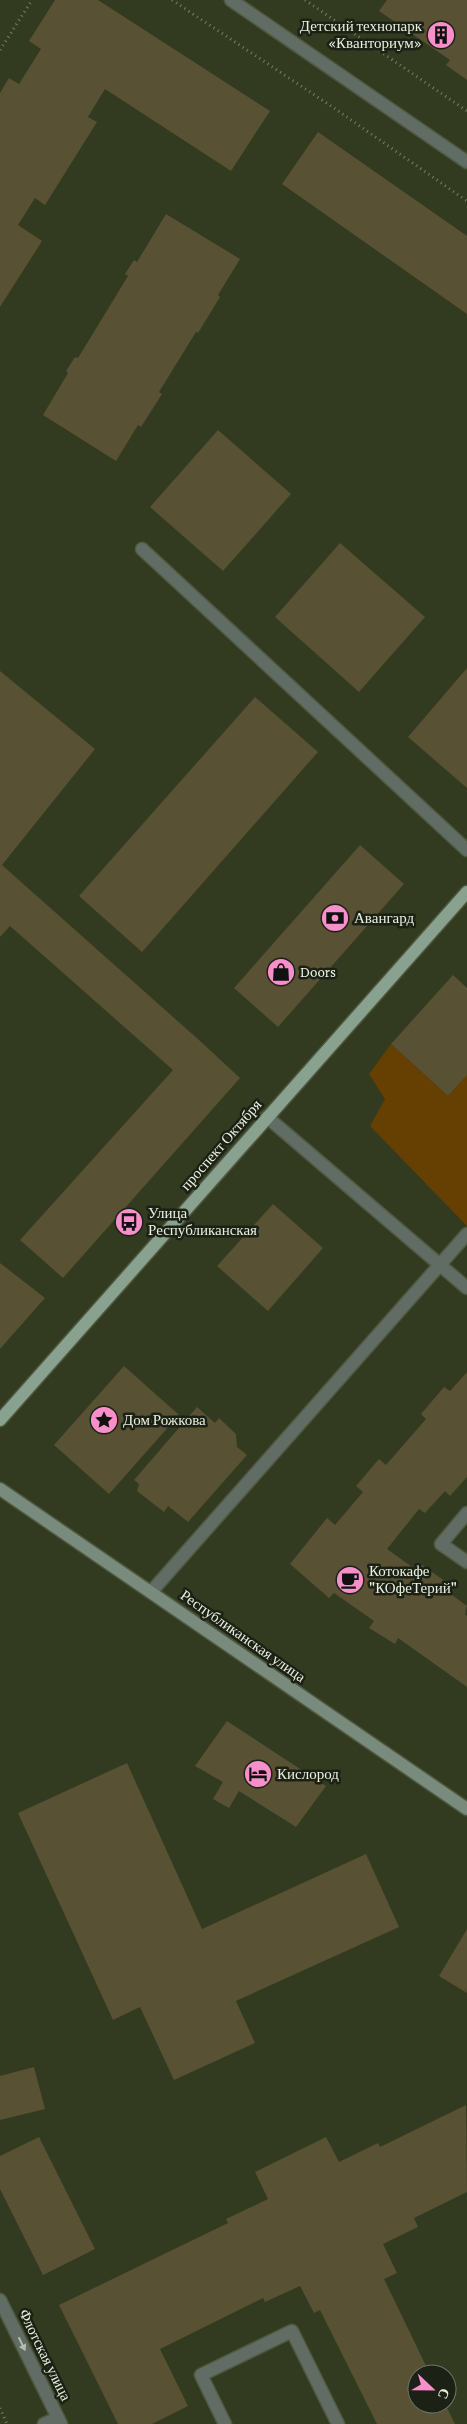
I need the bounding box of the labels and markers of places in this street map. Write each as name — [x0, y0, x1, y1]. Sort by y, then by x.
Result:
place label: Детский технопарк «Кванториум» — [300, 18, 423, 51]
building icon: Детский технопарк «Кванториум» — [426, 20, 456, 50]
bank icon: Авангард — [320, 903, 350, 933]
place label: Авангард — [354, 910, 415, 926]
shop icon: Doors — [266, 957, 296, 987]
place label: Doors — [300, 964, 336, 980]
place label: Улица Республиканская — [148, 1205, 257, 1238]
bus stop icon: Улица Республиканская — [114, 1207, 144, 1237]
place icon: Дом Рожкова — [89, 1405, 119, 1435]
place label: Дом Рожкова — [123, 1412, 206, 1428]
place label: Котокафе "КОфеТерий" — [369, 1563, 457, 1596]
cafe icon: Котокафе "КОфеТерий" — [335, 1565, 365, 1595]
hotel icon: Кислород — [243, 1759, 273, 1789]
place label: Кислород — [277, 1766, 339, 1782]

